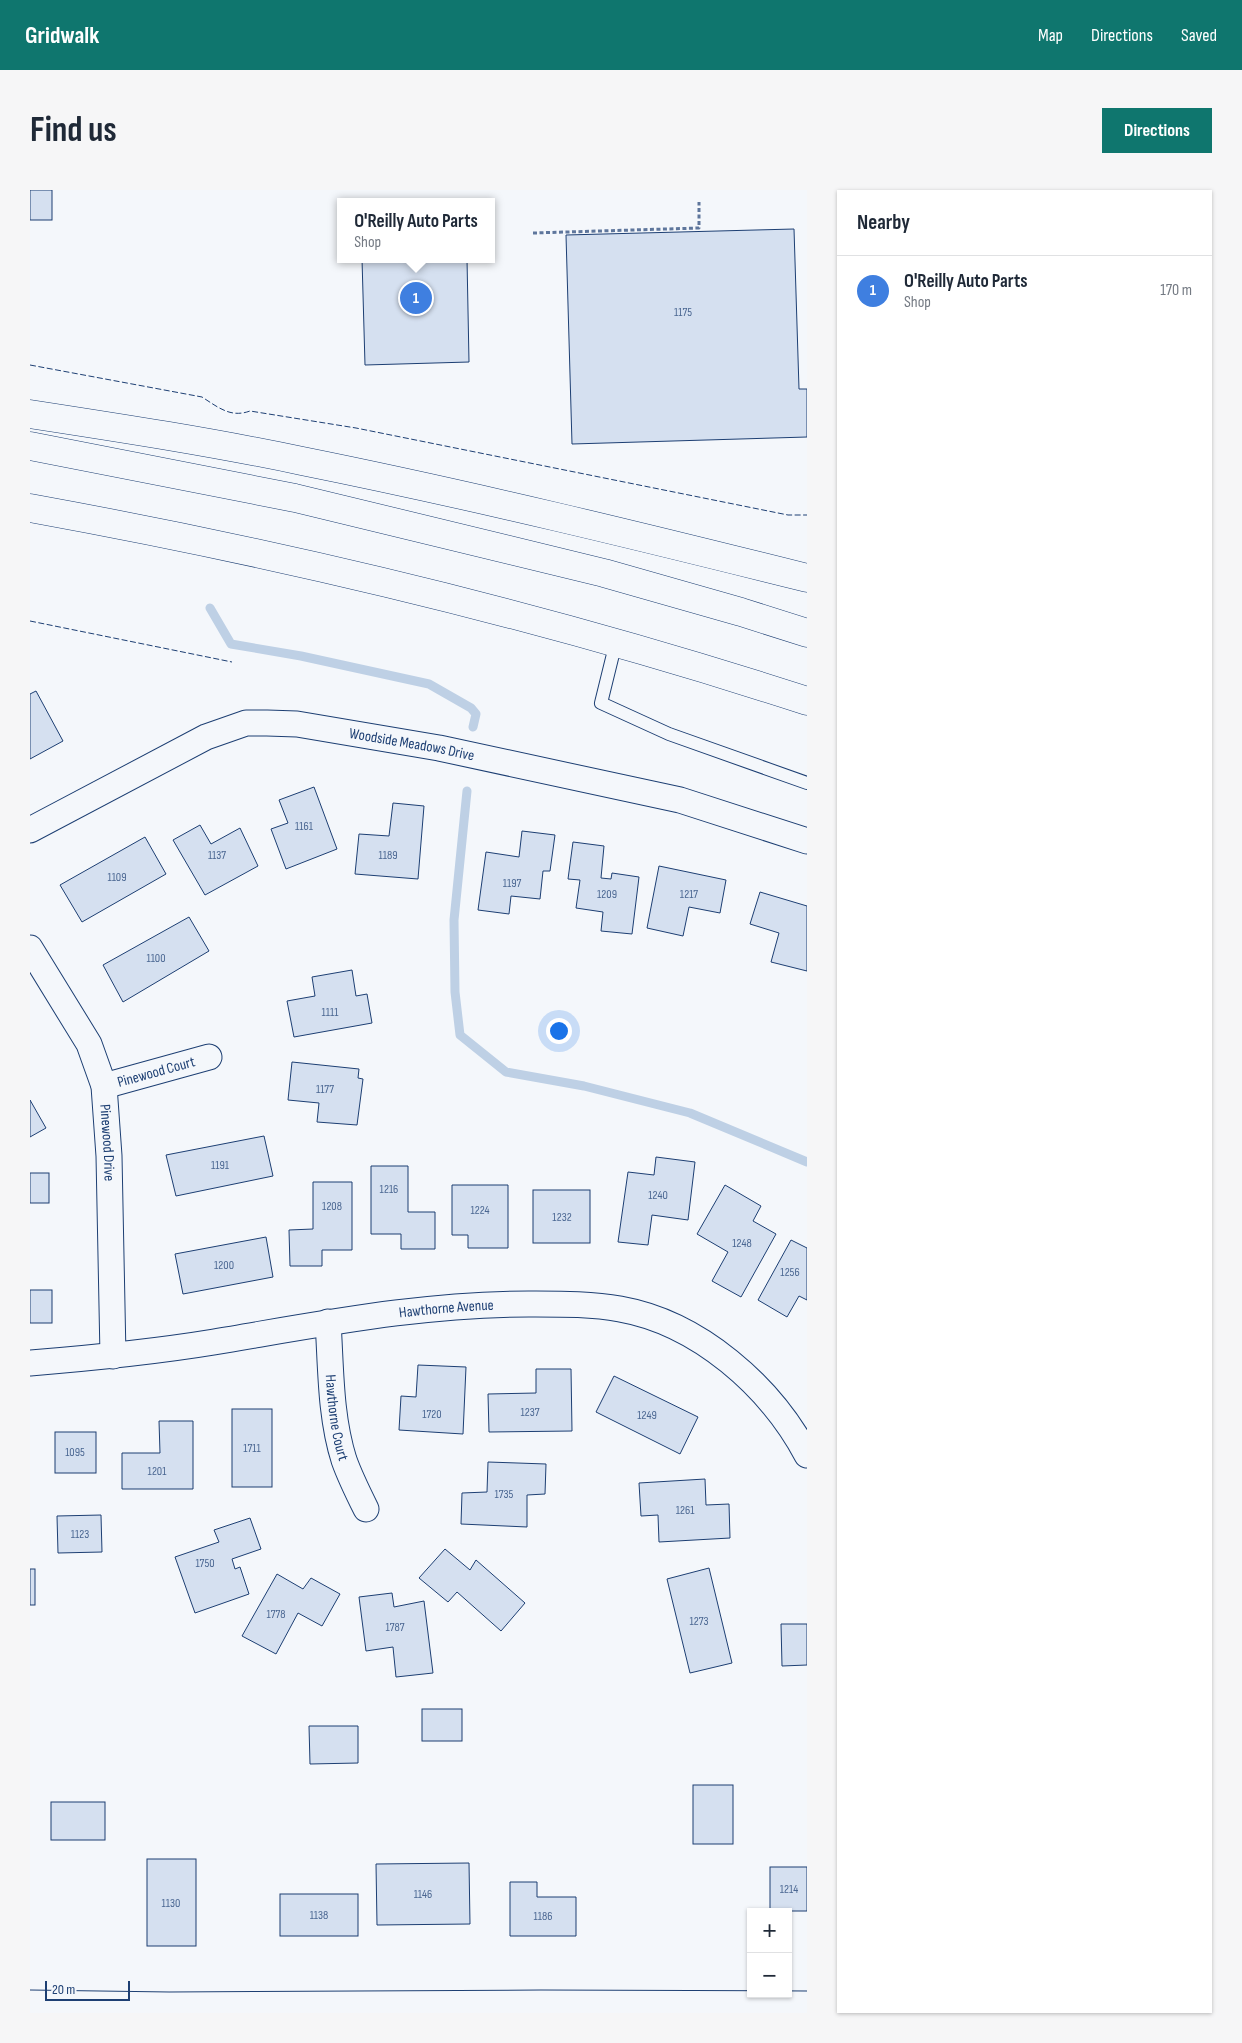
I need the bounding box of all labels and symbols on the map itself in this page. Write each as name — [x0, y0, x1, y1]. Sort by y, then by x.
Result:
pin: 1 — [400, 279, 432, 317]
house number: 1175 — [674, 305, 692, 320]
street label: Woodside Meadows Drive — [348, 723, 476, 765]
house number: 1161 — [295, 819, 314, 834]
house number: 1137 — [208, 848, 226, 863]
house number: 1189 — [379, 848, 397, 863]
house number: 1109 — [107, 870, 127, 885]
house number: 1197 — [503, 876, 521, 891]
house number: 1209 — [597, 887, 617, 902]
house number: 1217 — [680, 887, 698, 902]
house number: 1100 — [146, 951, 166, 966]
house number: 1111 — [322, 1005, 339, 1020]
your location — [546, 1018, 572, 1044]
street label: Pinewood Court — [115, 1052, 197, 1091]
house number: 1177 — [316, 1082, 334, 1097]
street label: Pinewood Drive — [96, 1103, 119, 1181]
house number: 1191 — [211, 1158, 230, 1173]
house number: 1216 — [380, 1182, 398, 1197]
house number: 1240 — [648, 1188, 668, 1203]
house number: 1208 — [322, 1199, 342, 1214]
house number: 1224 — [470, 1203, 490, 1218]
house number: 1232 — [552, 1210, 572, 1225]
house number: 1248 — [732, 1236, 752, 1251]
house number: 1200 — [214, 1258, 234, 1273]
house number: 1256 — [780, 1265, 800, 1280]
street label: Hawthorne Avenue — [398, 1295, 494, 1322]
street label: Hawthorne Court — [321, 1374, 353, 1463]
house number: 1237 — [520, 1405, 540, 1420]
house number: 1720 — [422, 1407, 442, 1422]
house number: 1249 — [637, 1408, 657, 1423]
house number: 1711 — [243, 1441, 262, 1456]
house number: 1095 — [65, 1445, 85, 1460]
house number: 1201 — [148, 1464, 167, 1479]
house number: 1735 — [495, 1487, 514, 1502]
house number: 1261 — [676, 1503, 695, 1518]
house number: 1123 — [71, 1527, 89, 1542]
house number: 1750 — [195, 1556, 215, 1571]
house number: 1778 — [266, 1607, 286, 1622]
house number: 1273 — [689, 1614, 709, 1629]
house number: 1787 — [386, 1620, 405, 1635]
house number: 1214 — [780, 1882, 798, 1897]
house number: 1146 — [414, 1887, 432, 1902]
house number: 1130 — [162, 1896, 180, 1911]
house number: 1138 — [310, 1908, 328, 1923]
house number: 1186 — [534, 1909, 552, 1924]
scale bar — [45, 1978, 130, 2001]

